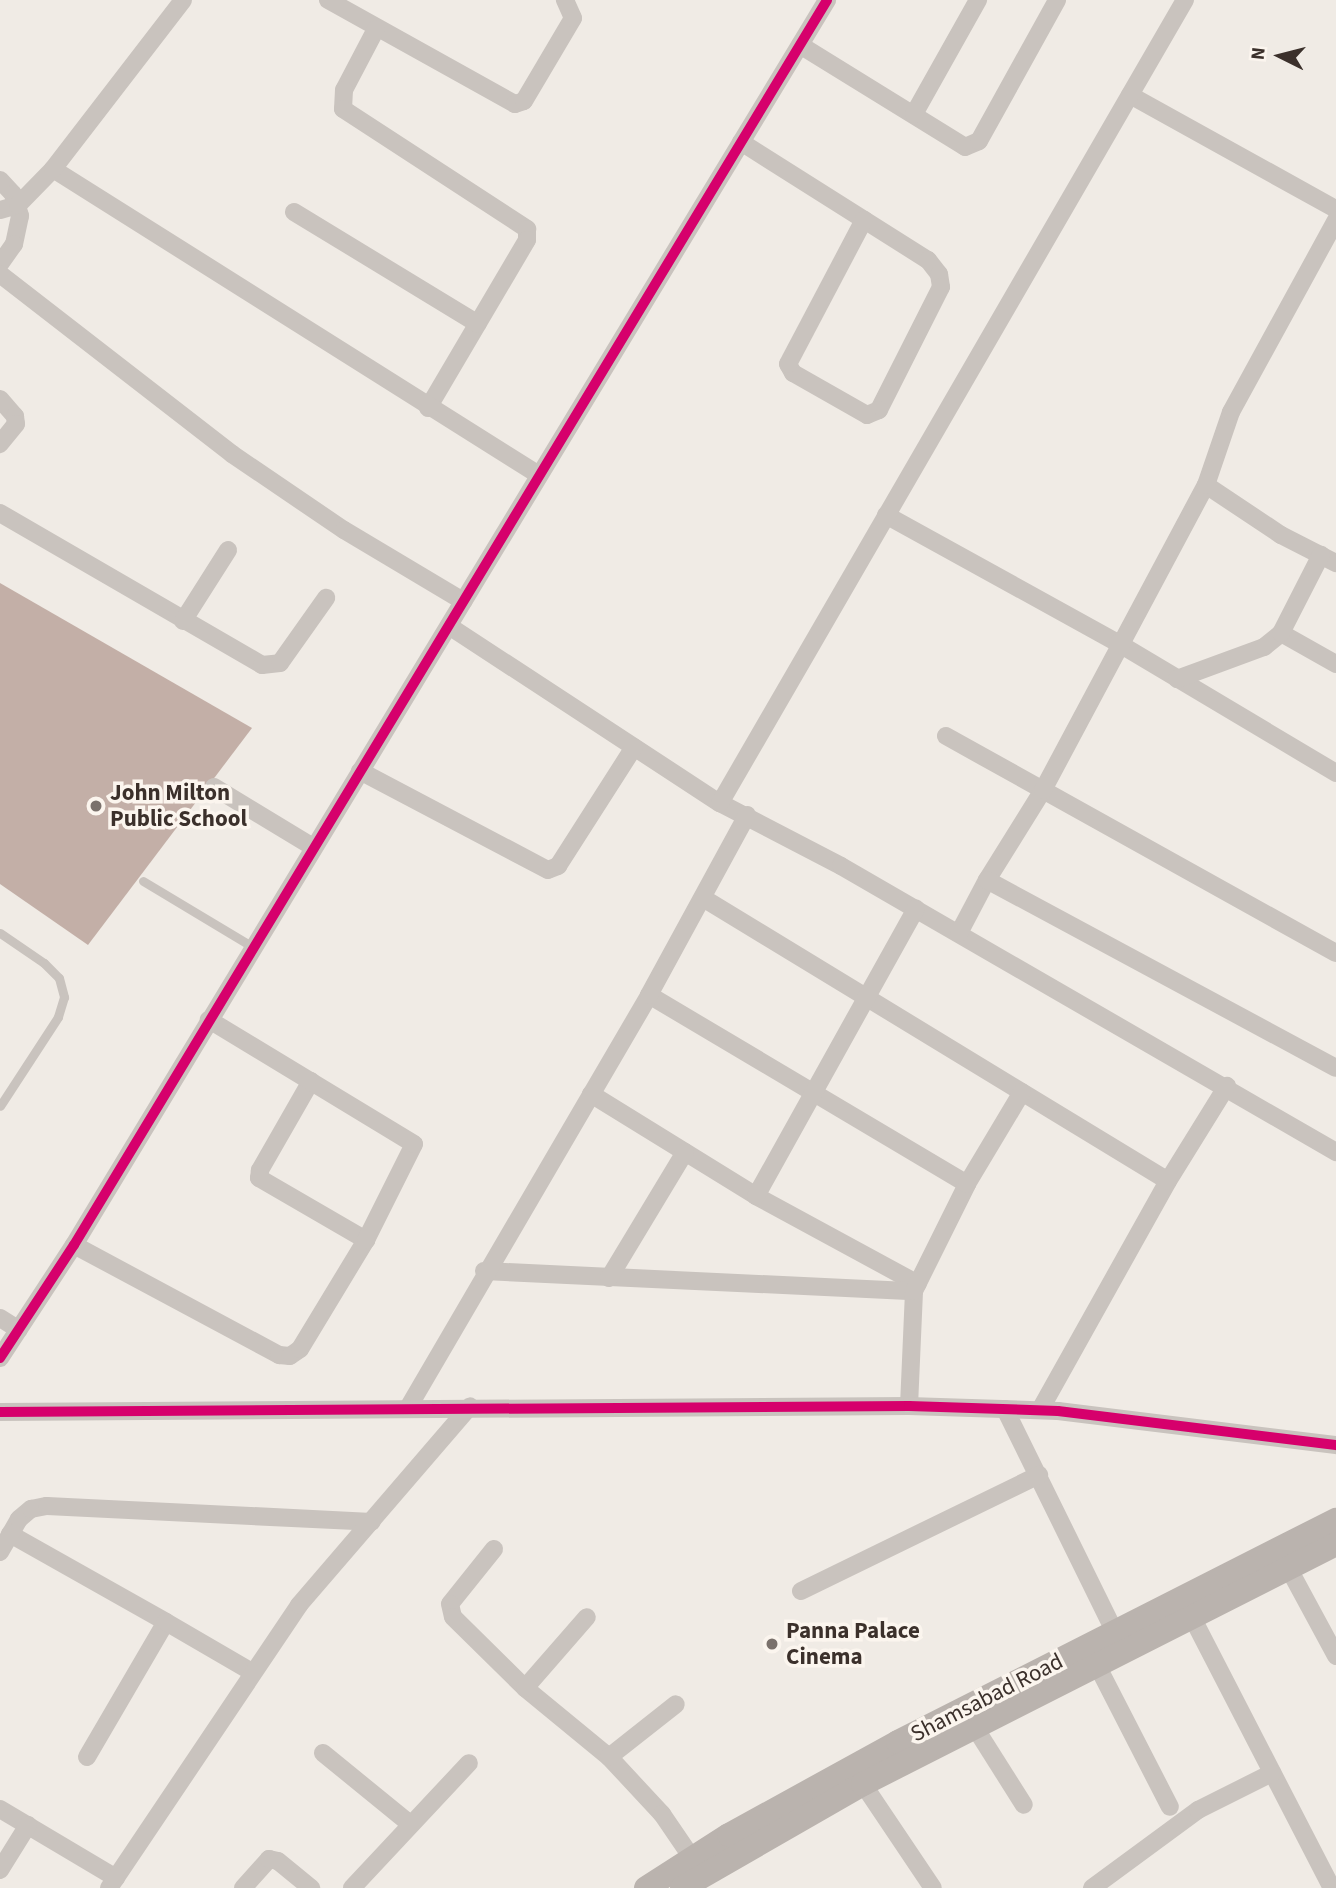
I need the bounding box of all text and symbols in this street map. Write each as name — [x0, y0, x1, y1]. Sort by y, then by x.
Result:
north arrow — [1245, 21, 1315, 91]
text: N — [1245, 46, 1273, 61]
place label: John Milton Public School — [110, 779, 247, 833]
marker: John Milton Public School — [88, 798, 104, 814]
place label: Panna Palace Cinema — [786, 1617, 920, 1671]
marker: Panna Palace Cinema — [764, 1636, 780, 1652]
street label: Shamsabad Road — [906, 1648, 1068, 1748]

